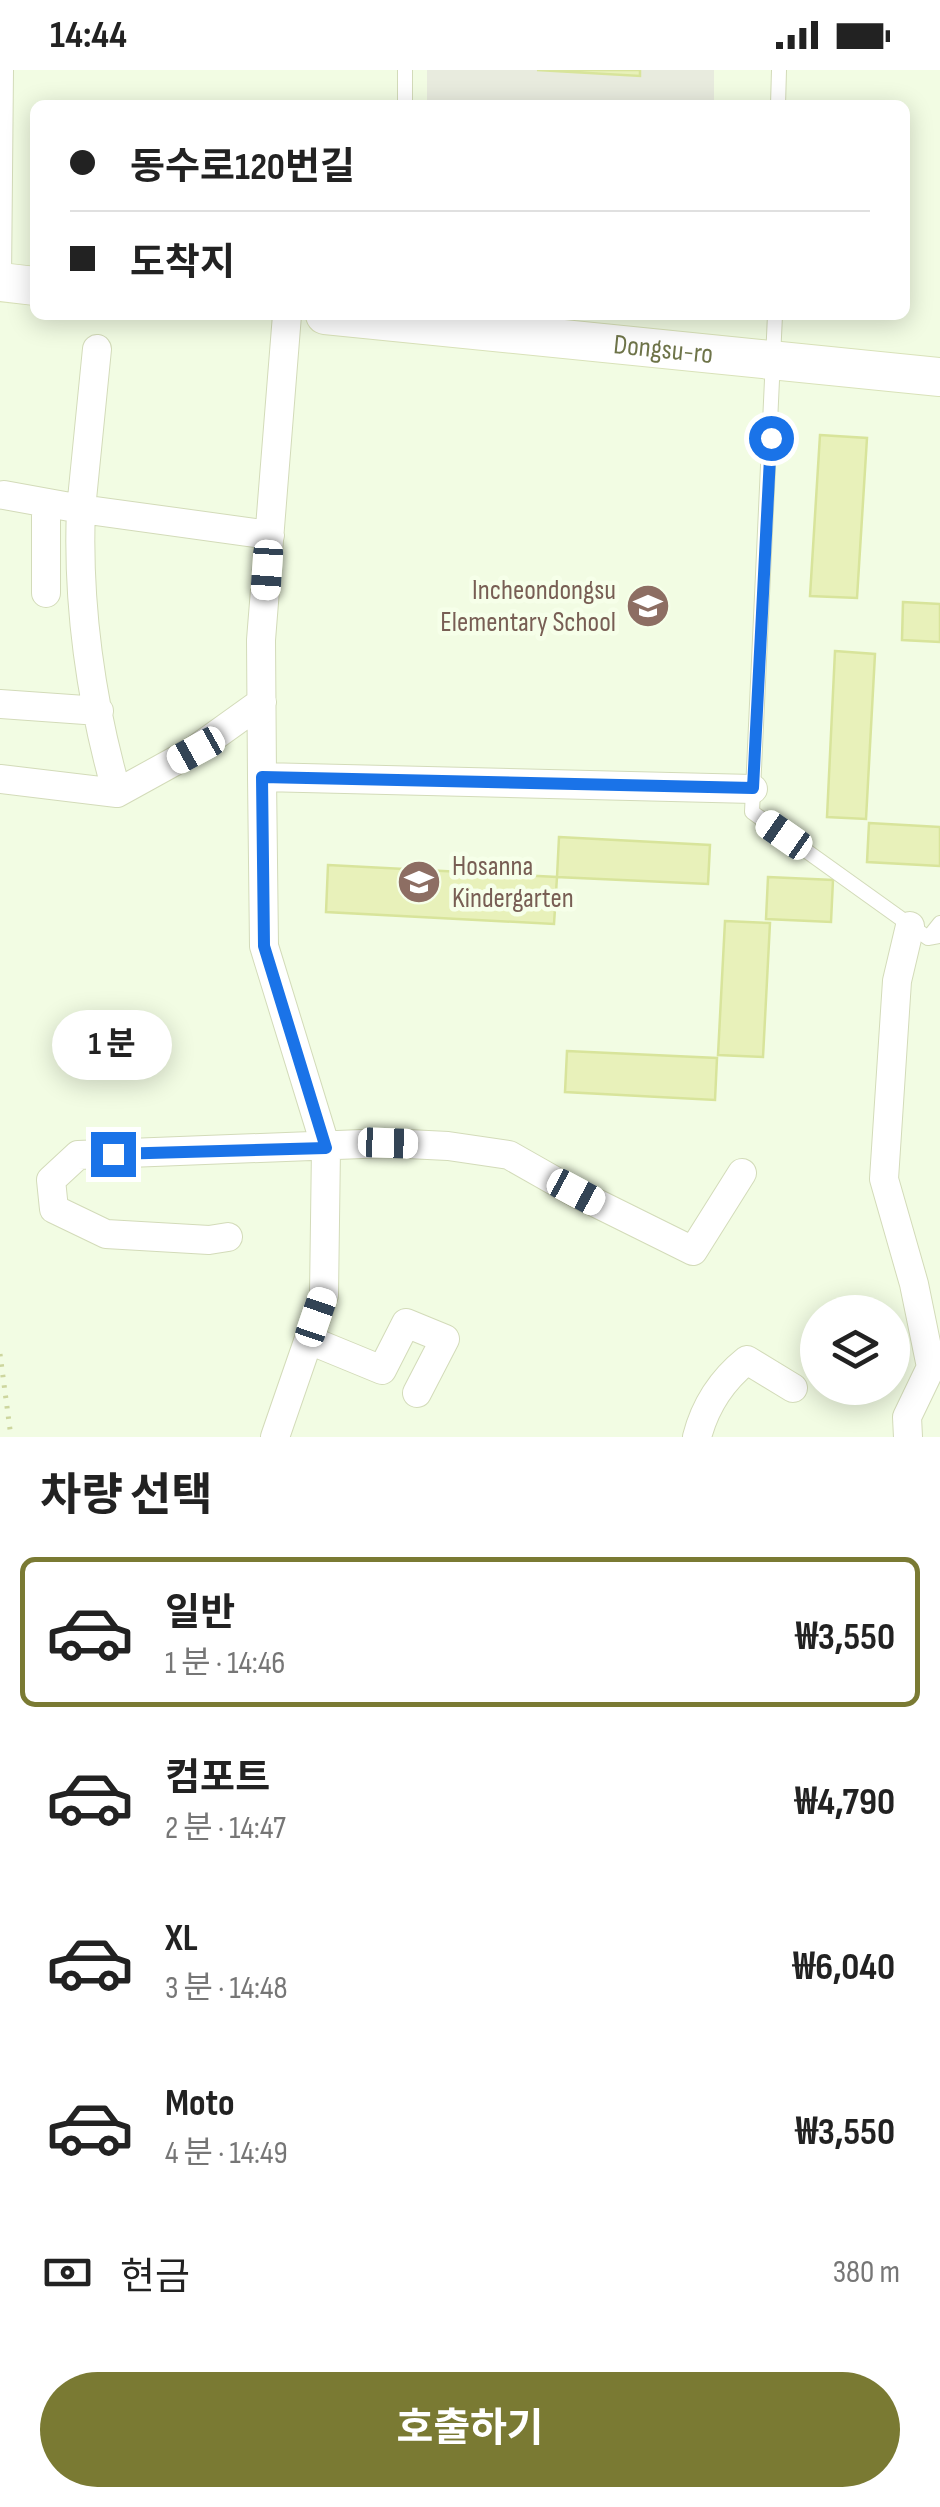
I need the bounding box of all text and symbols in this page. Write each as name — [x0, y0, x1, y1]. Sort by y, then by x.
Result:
text: 14:44 — [50, 13, 127, 58]
text: 동수로120번길 — [130, 145, 355, 190]
text: 도착지 — [130, 241, 235, 286]
street label: Dongsu-ro — [612, 328, 715, 371]
route start — [749, 416, 794, 461]
car — [250, 539, 284, 601]
place label: Incheondongsu Elementary School — [440, 574, 616, 639]
school or university icon: Incheondongsu Elementary School — [625, 583, 671, 629]
car — [162, 722, 230, 778]
car — [751, 806, 817, 864]
place label: Hosanna Kindergarten — [452, 850, 574, 915]
school or university icon: Hosanna Kindergarten — [396, 859, 442, 905]
callout: 1 분 — [53, 1009, 173, 1079]
text: 1 분 — [89, 1025, 135, 1064]
car — [357, 1127, 419, 1159]
route end — [91, 1132, 136, 1177]
car — [542, 1165, 610, 1219]
car — [292, 1284, 340, 1350]
map controls — [800, 1295, 910, 1405]
button: layers — [800, 1295, 910, 1405]
text: 차량 선택 — [40, 1469, 213, 1524]
icon: car — [45, 1587, 135, 1677]
text: 일반 — [165, 1591, 235, 1636]
text: ₩3,550 — [795, 1615, 895, 1660]
text: 1 분 · 14:46 — [165, 1644, 285, 1683]
icon: car — [45, 1752, 135, 1842]
text: 컴포트 — [165, 1756, 270, 1801]
text: ₩4,790 — [795, 1780, 895, 1825]
text: 2 분 · 14:47 — [165, 1809, 286, 1848]
text: XL — [165, 1916, 198, 1961]
icon: car — [45, 1917, 135, 2007]
text: ₩6,040 — [793, 1945, 895, 1990]
text: 3 분 · 14:48 — [165, 1969, 288, 2008]
text: Moto — [165, 2081, 235, 2126]
icon: car — [45, 2082, 135, 2172]
text: ₩3,550 — [795, 2110, 895, 2155]
text: 4 분 · 14:49 — [165, 2134, 288, 2173]
icon: cash — [40, 2245, 95, 2300]
text: 380 m — [833, 2253, 900, 2292]
text: 현금 — [120, 2255, 190, 2300]
button: 호출하기 — [40, 2372, 900, 2487]

